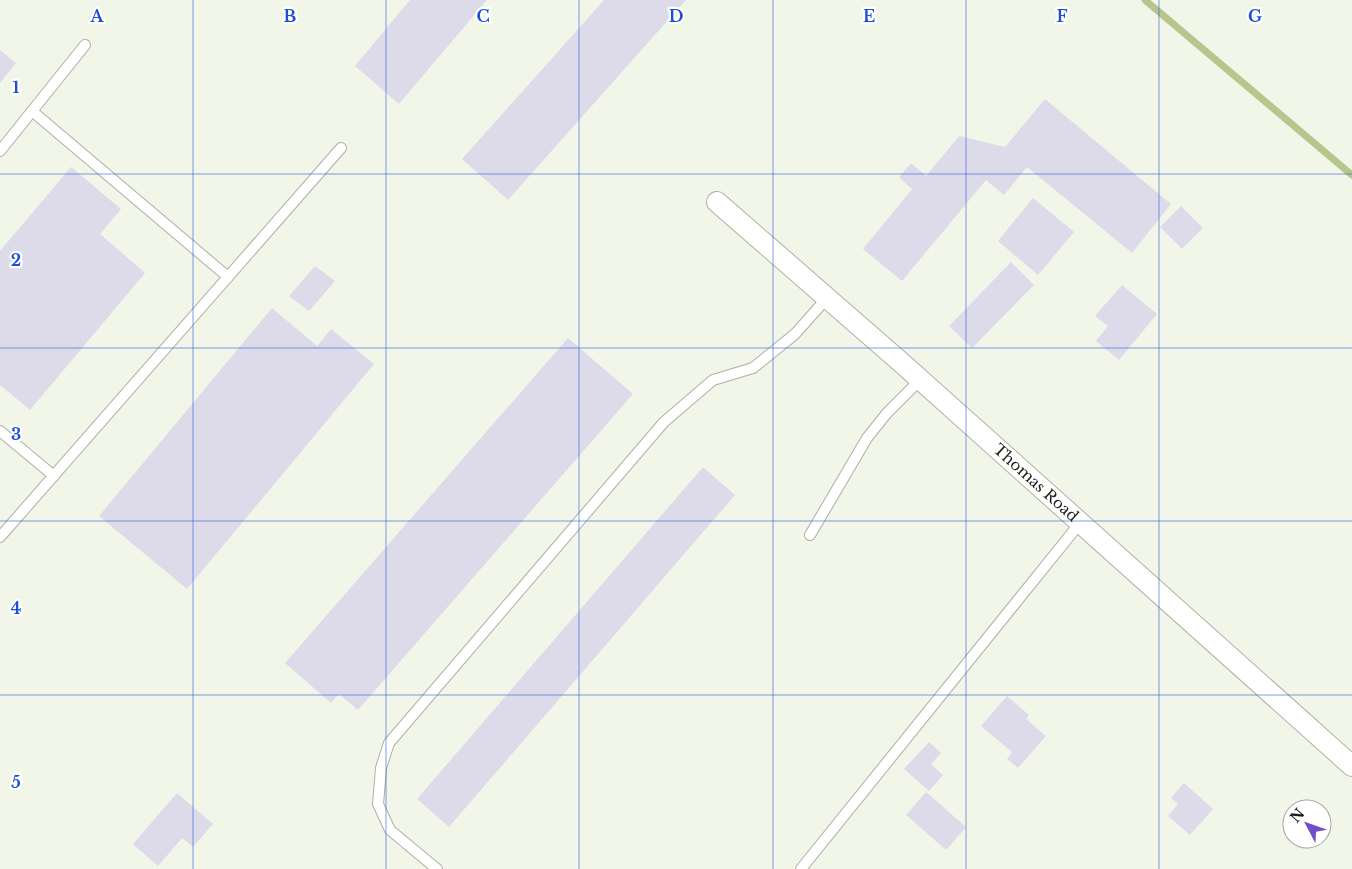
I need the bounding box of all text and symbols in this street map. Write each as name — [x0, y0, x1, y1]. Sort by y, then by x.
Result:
text: A — [90, 6, 105, 26]
text: B — [284, 6, 297, 26]
text: C — [476, 6, 490, 26]
text: D — [669, 6, 683, 26]
text: E — [863, 6, 875, 26]
text: F — [1056, 6, 1068, 26]
text: G — [1248, 6, 1262, 26]
text: 1 — [13, 77, 20, 97]
text: 2 — [11, 250, 21, 270]
text: 3 — [11, 424, 21, 444]
street label: Thomas Road — [990, 440, 1083, 526]
text: 4 — [11, 598, 21, 618]
text: 5 — [11, 772, 21, 792]
north arrow — [1282, 799, 1332, 849]
text: N — [1286, 805, 1308, 826]

